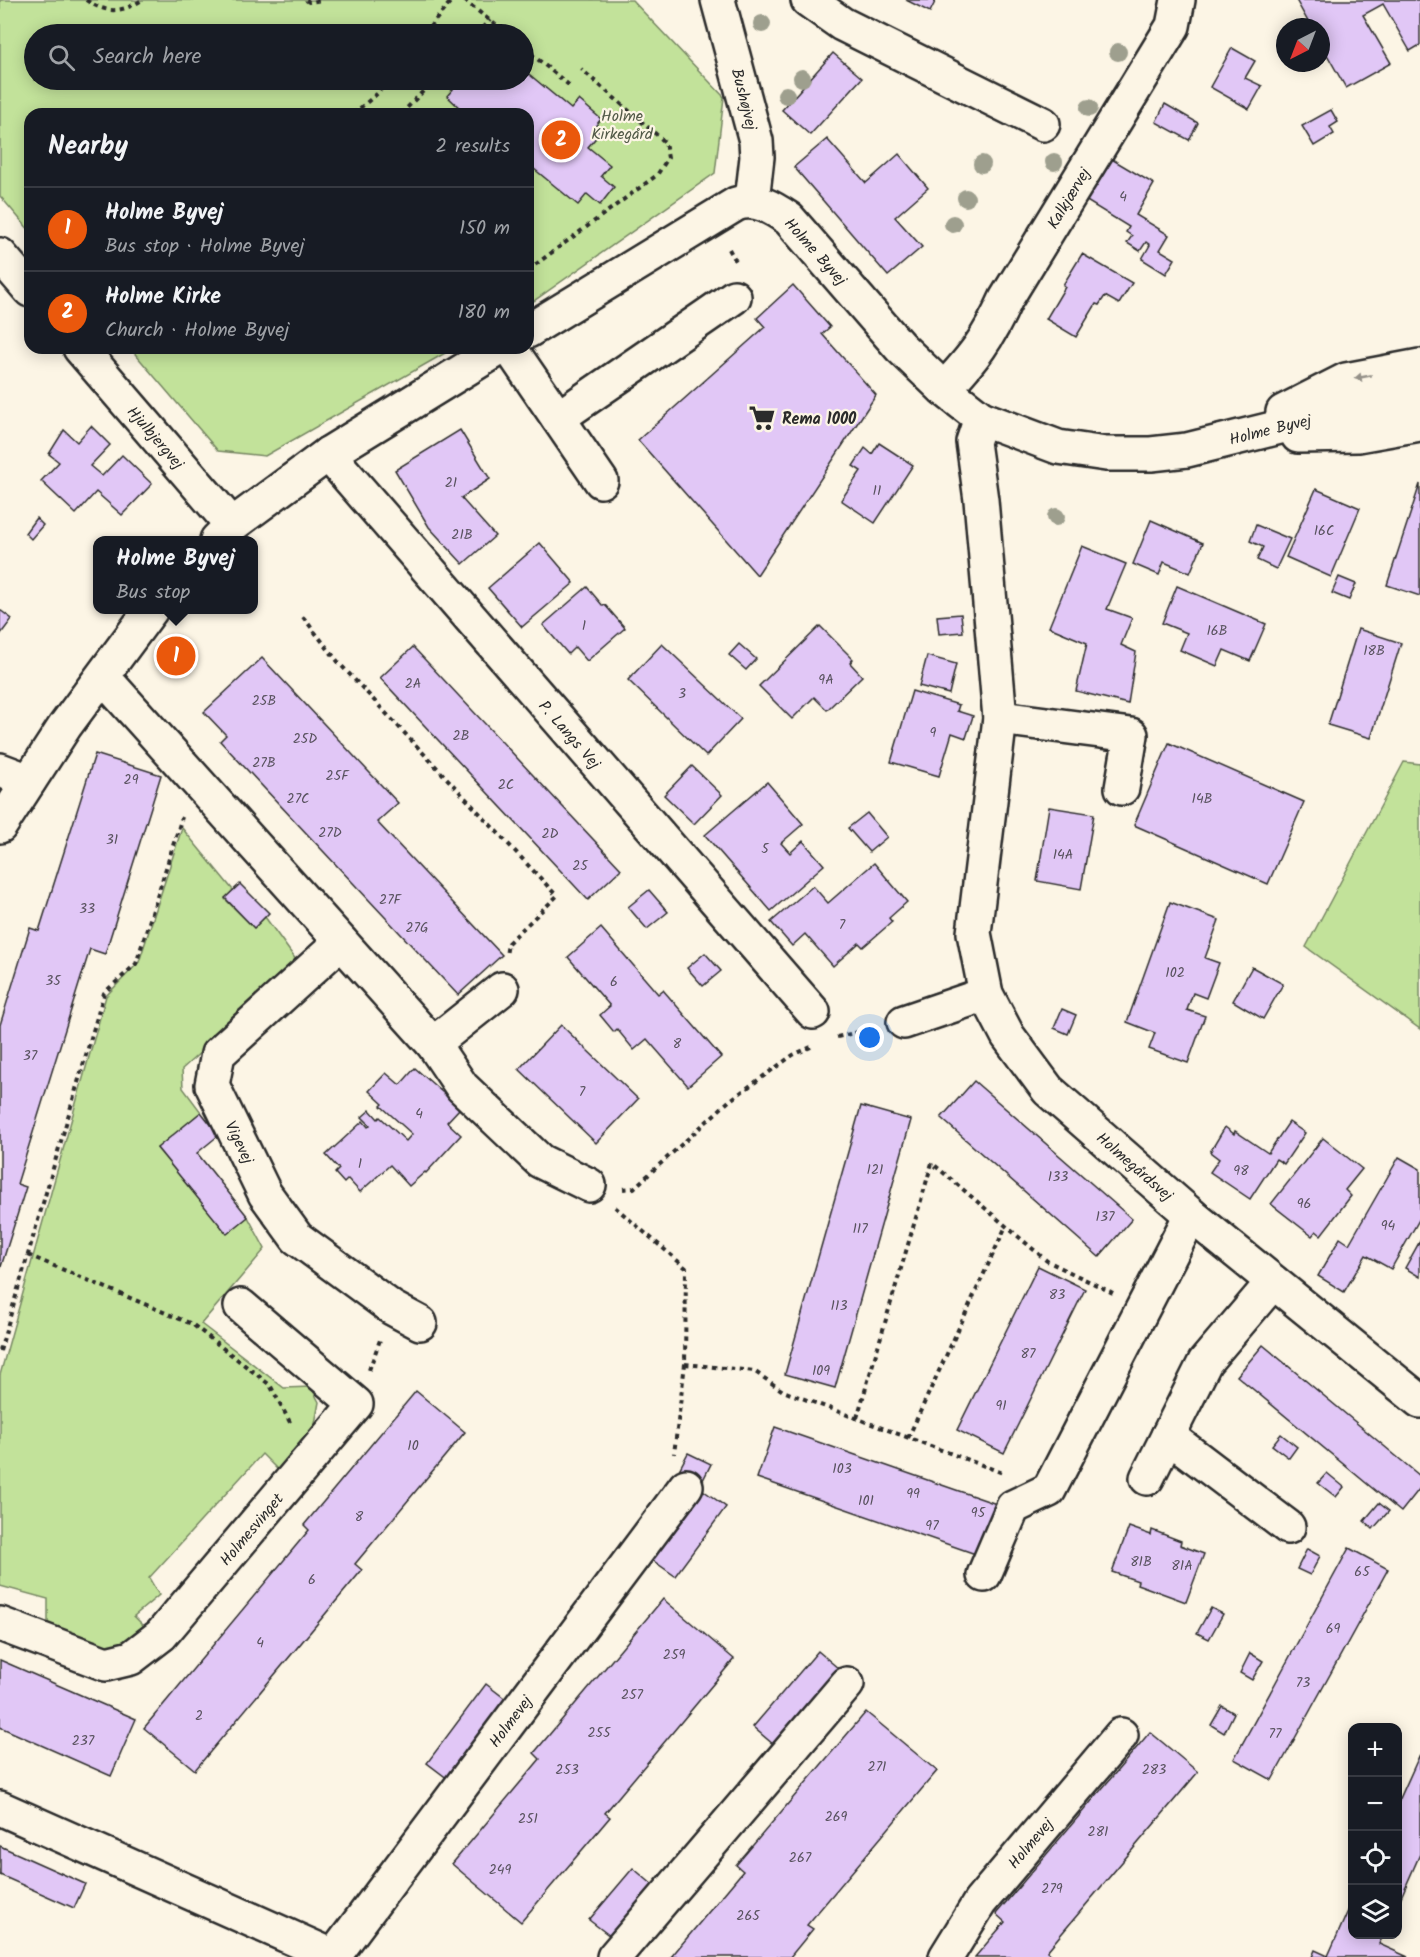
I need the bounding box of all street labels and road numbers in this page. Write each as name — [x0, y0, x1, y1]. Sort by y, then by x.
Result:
street label: Bushøjvej — [724, 66, 763, 134]
street label: Kalkjærvej — [1041, 163, 1098, 234]
street label: Holme Byvej — [778, 212, 853, 292]
street label: Hjulbjergvej — [120, 401, 190, 476]
street label: Holme Byvej — [1227, 408, 1315, 453]
street label: P. Langs Vej — [532, 695, 607, 776]
street label: Vigevej — [218, 1117, 260, 1169]
street label: Holmegårdsvej — [1090, 1127, 1179, 1208]
street label: Holmesvinget — [214, 1487, 291, 1572]
street label: Holmevej — [483, 1690, 540, 1753]
street label: Holmevej — [1002, 1812, 1061, 1875]

